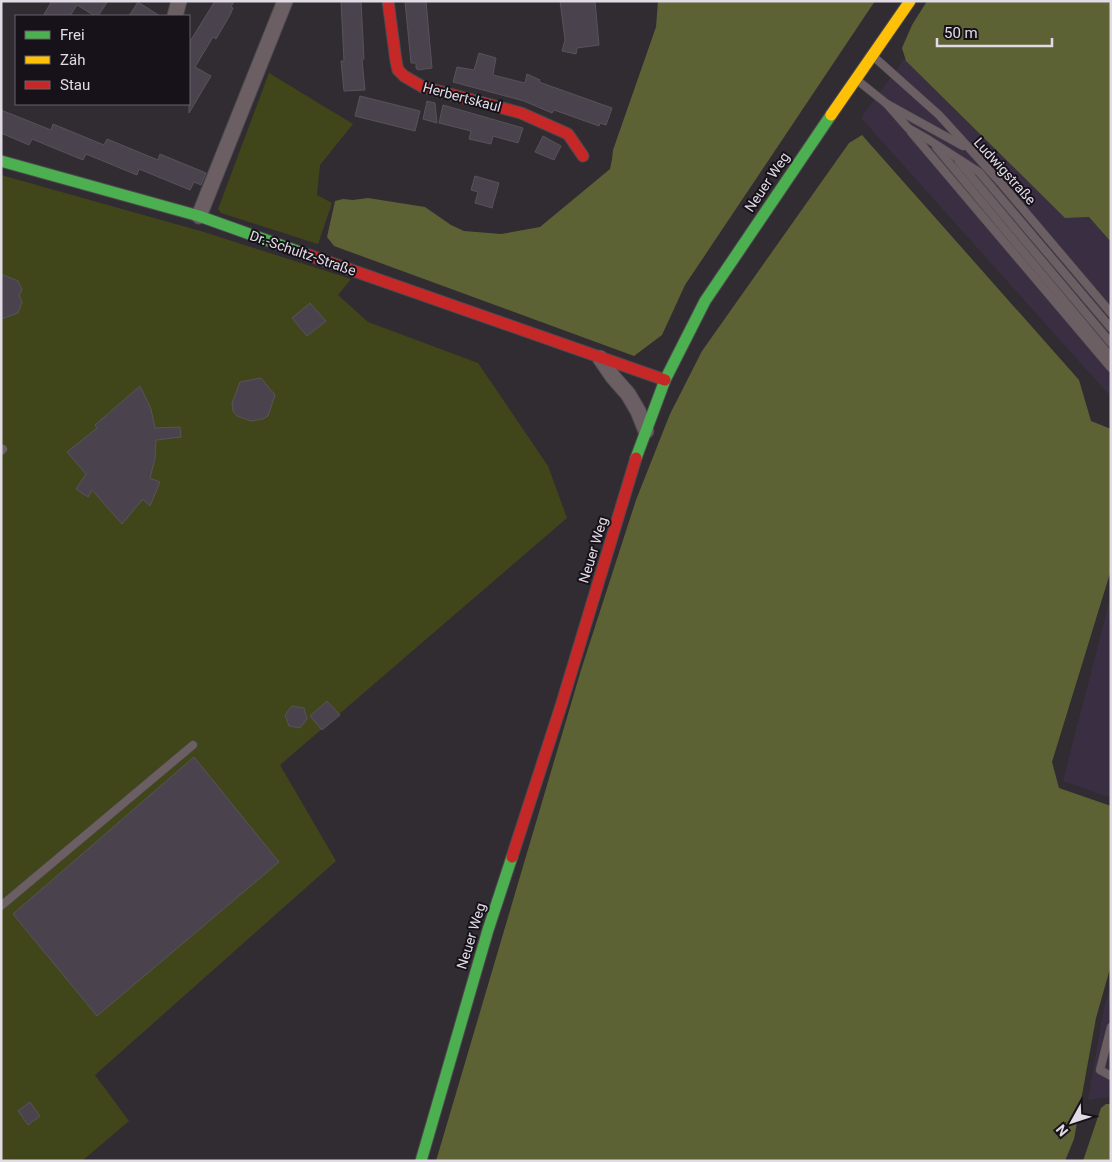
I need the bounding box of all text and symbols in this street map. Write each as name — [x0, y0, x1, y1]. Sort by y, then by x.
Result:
legend — [15, 15, 190, 105]
scale bar — [937, 15, 1052, 47]
text: 50 m — [944, 24, 978, 42]
text: Frei — [60, 26, 85, 44]
text: Zäh — [60, 51, 85, 69]
text: Stau — [60, 76, 90, 94]
street label: Herbertskaul — [421, 79, 503, 115]
street label: Ludwigstraße — [971, 134, 1039, 208]
street label: Neuer Weg — [741, 149, 793, 215]
street label: Dr.-Schultz-Straße — [248, 227, 358, 279]
street label: Neuer Weg — [575, 515, 611, 585]
street label: Neuer Weg — [453, 901, 489, 971]
north arrow — [1047, 1097, 1097, 1147]
text: N — [1053, 1121, 1071, 1139]

